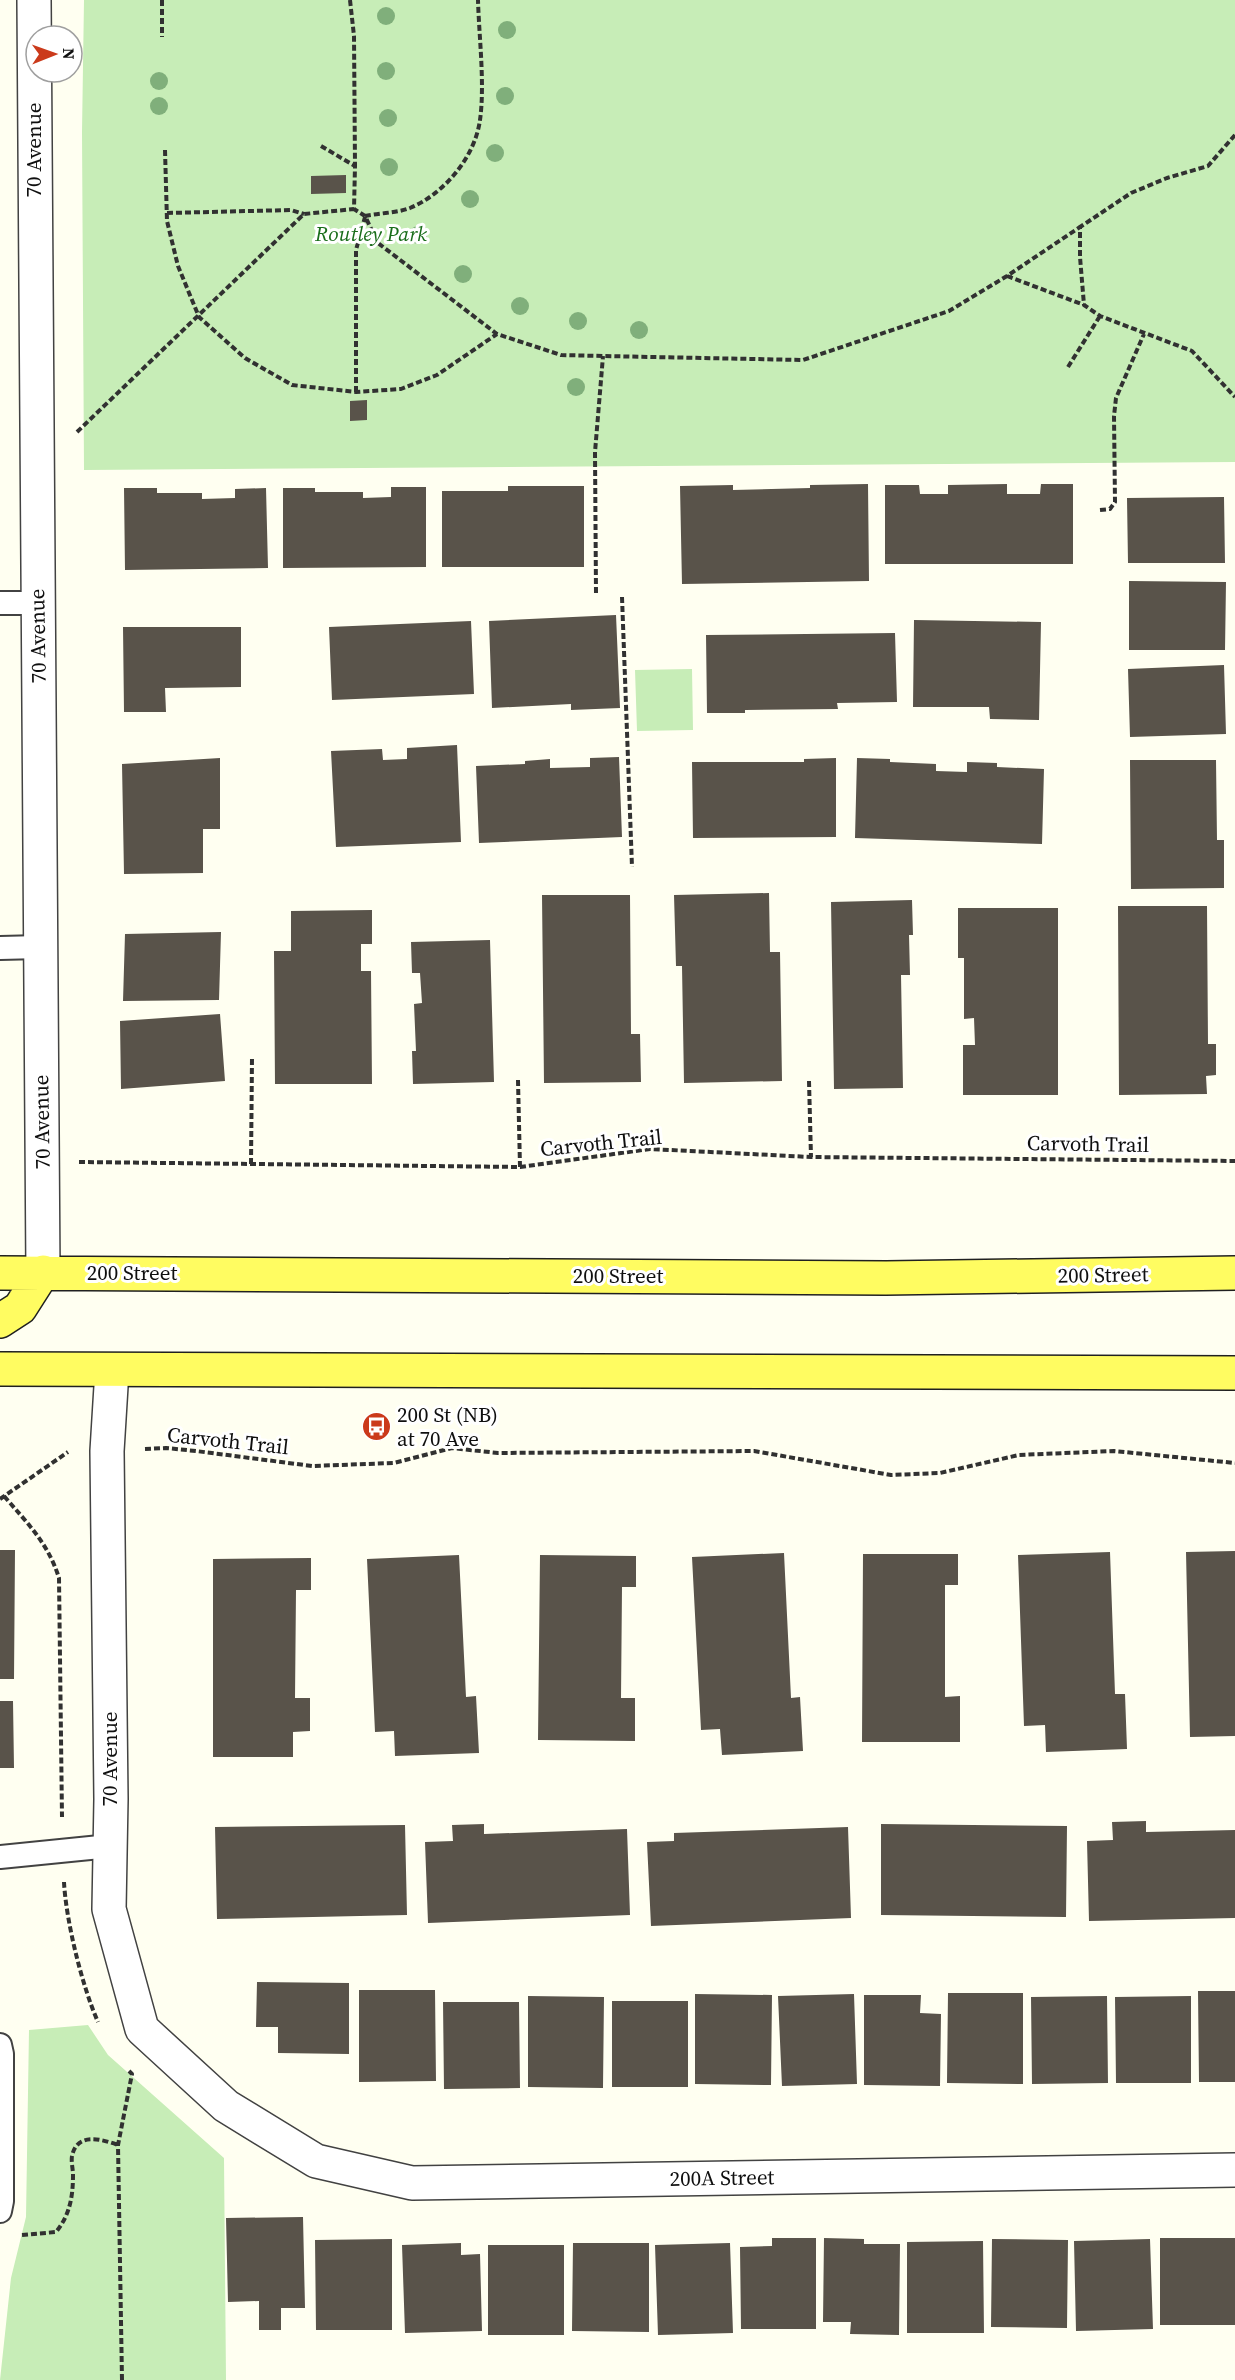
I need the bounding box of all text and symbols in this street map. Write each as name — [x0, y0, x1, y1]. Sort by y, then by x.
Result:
north arrow — [24, 24, 84, 84]
text: N — [58, 48, 80, 60]
street label: 70 Avenue — [19, 103, 48, 197]
park label: Routley Park — [314, 219, 427, 248]
street label: 70 Avenue — [22, 588, 53, 684]
street label: 70 Avenue — [26, 1074, 57, 1170]
street label: Carvoth Trail — [539, 1122, 663, 1163]
street label: Carvoth Trail — [1027, 1128, 1149, 1159]
street label: 200 Street — [87, 1258, 178, 1287]
street label: 200 Street — [1057, 1259, 1149, 1290]
street label: 200 Street — [573, 1261, 664, 1290]
place label: 200 St (NB) at 70 Ave — [397, 1400, 498, 1453]
bus stop icon: 200 St (NB) at 70 Ave — [360, 1411, 392, 1443]
street label: Carvoth Trail — [166, 1420, 290, 1461]
street label: 70 Avenue — [95, 1712, 124, 1806]
street label: 200A Street — [669, 2162, 775, 2193]

